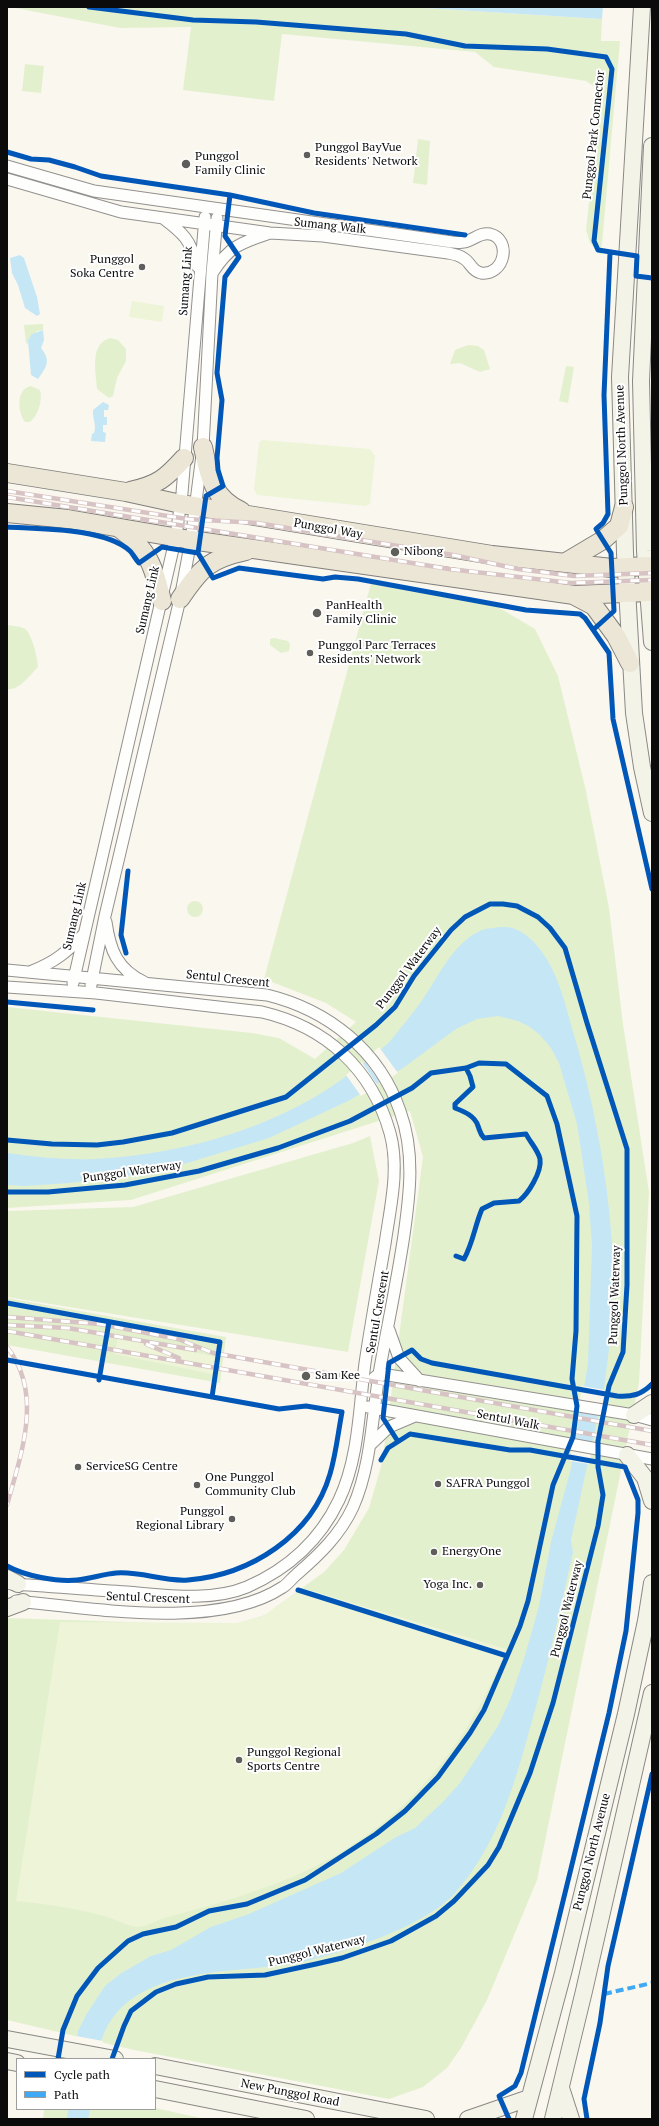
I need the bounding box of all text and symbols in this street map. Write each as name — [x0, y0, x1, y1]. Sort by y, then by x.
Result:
street label: Punggol Park Connector — [580, 70, 608, 200]
place label: Punggol BayVue Residents' Network — [315, 141, 418, 169]
place label: Punggol Family Clinic — [195, 150, 265, 178]
marker: Punggol BayVue Residents' Network — [302, 150, 312, 160]
marker: Punggol Family Clinic — [180, 158, 192, 170]
street label: Sumang Walk — [293, 215, 367, 237]
street label: Sumang Link — [176, 246, 196, 316]
place label: Punggol Soka Centre — [70, 253, 134, 281]
marker: Punggol Soka Centre — [137, 262, 147, 272]
street label: Punggol North Avenue — [613, 384, 631, 506]
street label: Punggol Way — [293, 516, 363, 542]
place label: Nibong — [404, 545, 443, 559]
marker: Nibong — [389, 546, 401, 558]
street label: Sumang Link — [133, 564, 163, 636]
place label: PanHealth Family Clinic — [326, 599, 396, 627]
marker: PanHealth Family Clinic — [311, 607, 323, 619]
place label: Punggol Parc Terraces Residents' Network — [318, 639, 436, 667]
marker: Punggol Parc Terraces Residents' Network — [305, 648, 315, 658]
street label: Sumang Link — [60, 880, 90, 952]
street label: Punggol Waterway — [373, 924, 445, 1012]
street label: Sentul Crescent — [185, 967, 271, 991]
street label: Punggol Waterway — [82, 1158, 182, 1186]
street label: Punggol Waterway — [606, 1245, 624, 1345]
street label: Sentul Crescent — [364, 1269, 392, 1355]
place label: Sam Kee — [315, 1369, 360, 1383]
marker: Sam Kee — [300, 1370, 312, 1382]
street label: Sentul Walk — [475, 1407, 541, 1433]
place label: ServiceSG Centre — [86, 1460, 178, 1474]
marker: ServiceSG Centre — [73, 1462, 83, 1472]
place label: One Punggol Community Club — [205, 1471, 296, 1499]
place label: SAFRA Punggol — [446, 1477, 530, 1491]
marker: SAFRA Punggol — [433, 1479, 443, 1489]
marker: One Punggol Community Club — [192, 1480, 202, 1490]
place label: Punggol Regional Library — [136, 1505, 224, 1533]
marker: Punggol Regional Library — [227, 1514, 237, 1524]
place label: EnergyOne — [442, 1545, 501, 1559]
marker: EnergyOne — [429, 1547, 439, 1557]
street label: Punggol Waterway — [548, 1559, 586, 1659]
place label: Yoga Inc. — [423, 1578, 472, 1592]
marker: Yoga Inc. — [475, 1580, 485, 1590]
street label: Sentul Crescent — [106, 1589, 190, 1607]
place label: Punggol Regional Sports Centre — [247, 1746, 341, 1774]
marker: Punggol Regional Sports Centre — [234, 1755, 244, 1765]
street label: Punggol North Avenue — [570, 1792, 614, 1912]
street label: Punggol Waterway — [267, 1932, 367, 1970]
legend — [16, 2058, 156, 2110]
text: Cycle path — [54, 2067, 110, 2082]
street label: New Punggol Road — [239, 2076, 341, 2110]
text: Path — [54, 2087, 79, 2102]

